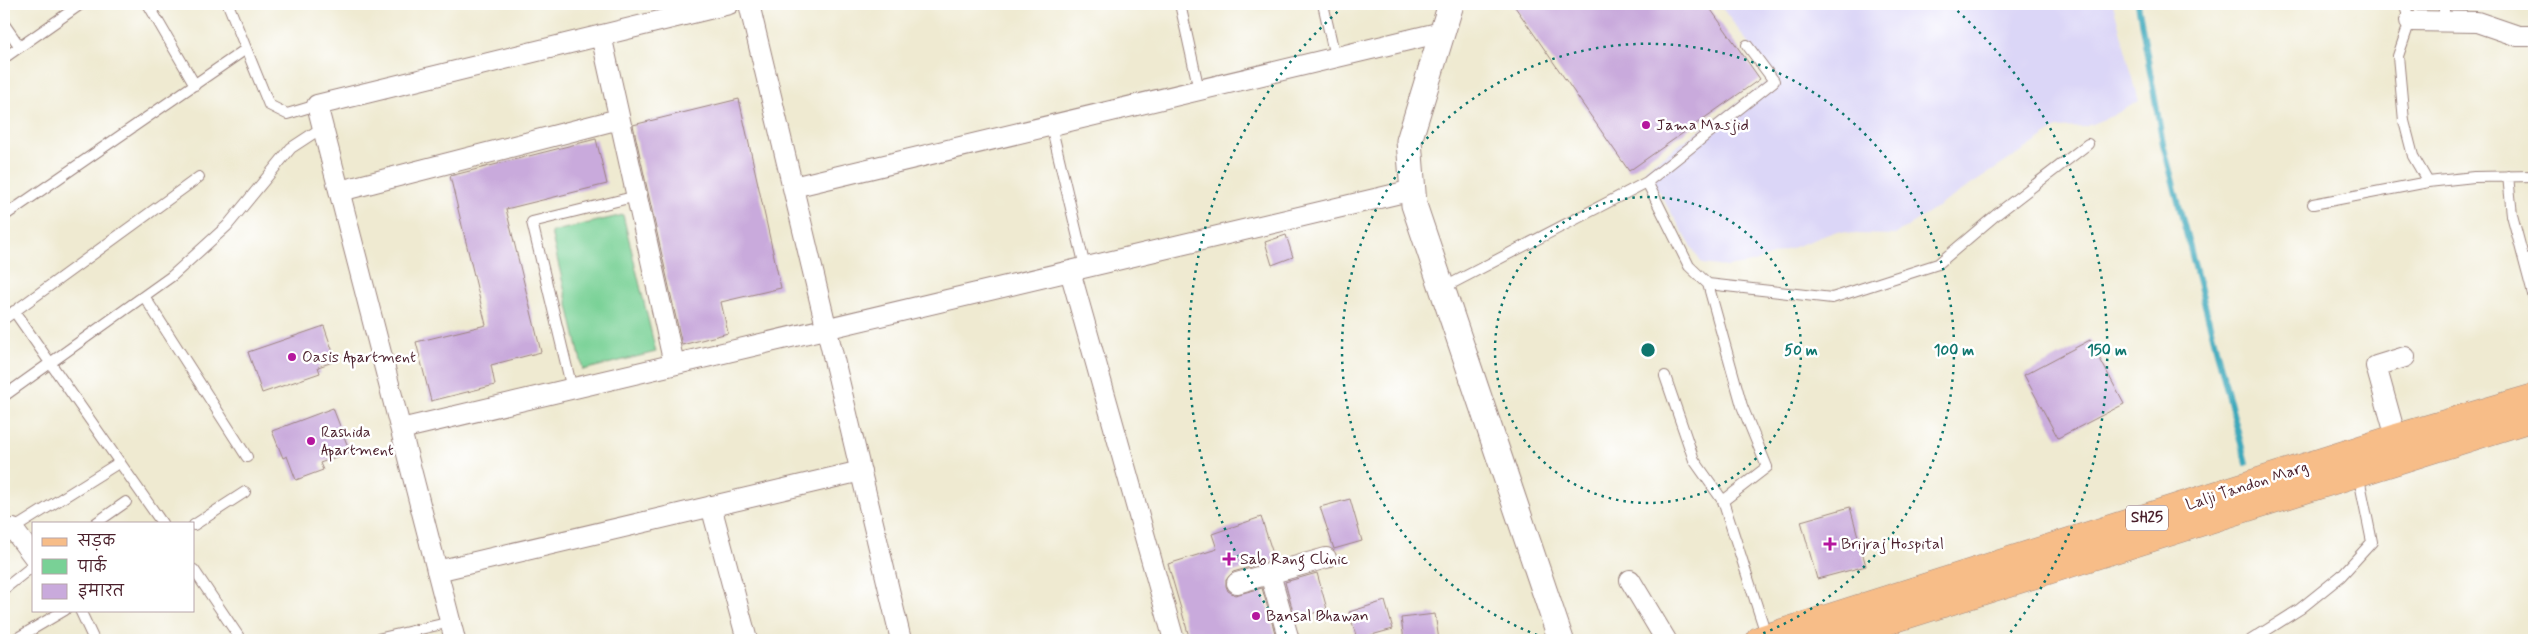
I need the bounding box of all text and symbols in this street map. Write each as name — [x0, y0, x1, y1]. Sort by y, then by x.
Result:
place label: Jama Masjid — [1656, 115, 1749, 136]
marker: Jama Masjid — [1640, 119, 1652, 131]
centre of rings — [1639, 341, 1657, 359]
text: 50 m — [1784, 341, 1818, 361]
text: 100 m — [1934, 341, 1974, 361]
text: 150 m — [2087, 341, 2127, 361]
place label: Oasis Apartment — [302, 347, 416, 369]
marker: Oasis Apartment — [286, 351, 298, 363]
place label: Rashida Apartment — [321, 422, 394, 462]
marker: Rashida Apartment — [305, 435, 317, 447]
street label: Lalji Tandon Marg — [2183, 456, 2311, 516]
road number: SH25 — [2126, 506, 2168, 530]
legend — [32, 522, 195, 612]
text: सड़क — [77, 532, 116, 552]
place label: Brijraj Hospital — [1841, 534, 1944, 555]
marker: Brijraj Hospital — [1823, 537, 1837, 551]
place label: Sab Rang Clinic — [1240, 549, 1348, 571]
marker: Sab Rang Clinic — [1222, 552, 1236, 566]
text: पार्क — [77, 555, 108, 578]
text: इमारत — [78, 582, 125, 602]
place label: Bansal Bhawan — [1266, 606, 1369, 627]
marker: Bansal Bhawan — [1250, 610, 1262, 622]

